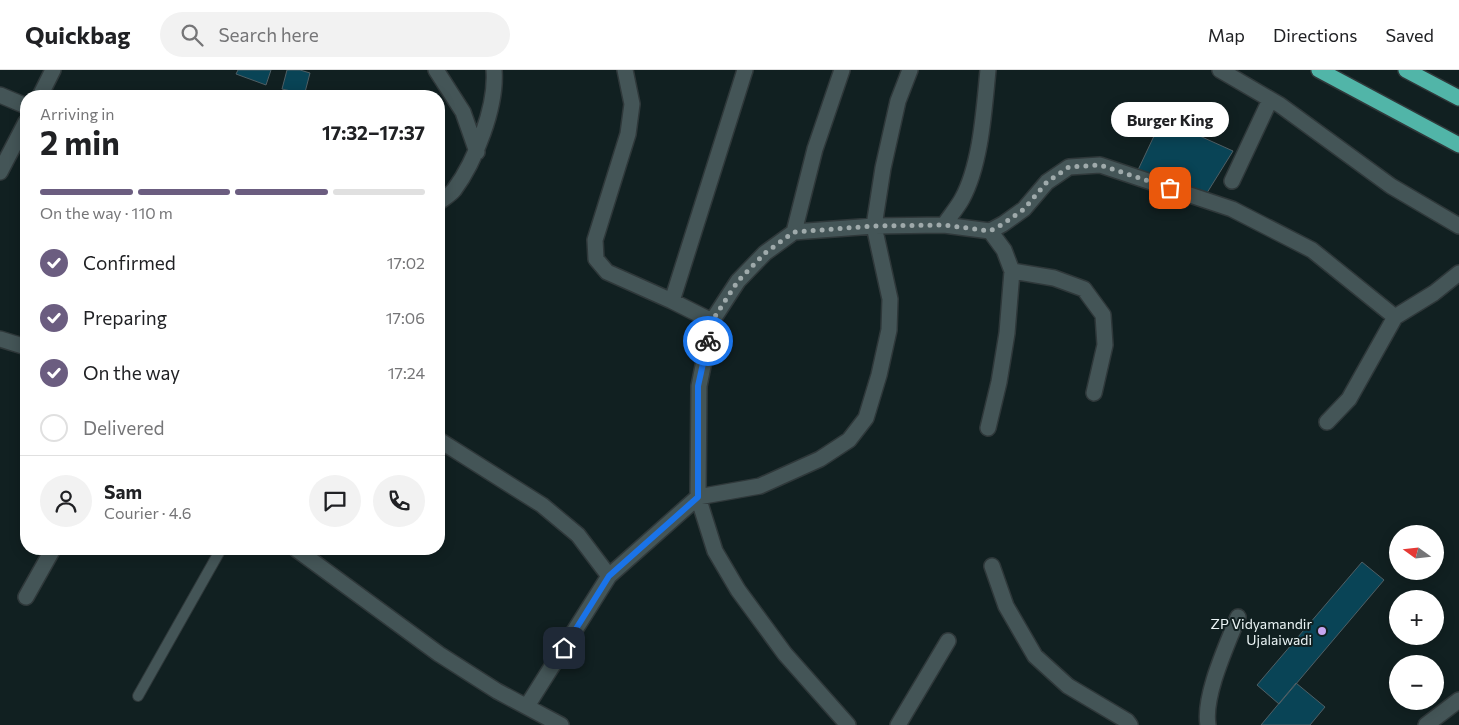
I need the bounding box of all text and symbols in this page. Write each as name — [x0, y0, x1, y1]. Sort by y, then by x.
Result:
search box — [160, 12, 510, 57]
text: Quickbag — [25, 20, 130, 49]
icon: search — [178, 21, 206, 49]
text: Search here — [218, 23, 319, 46]
text: Map — [1208, 24, 1245, 46]
text: Directions — [1273, 24, 1357, 46]
text: Saved — [1385, 24, 1434, 46]
callout: Burger King — [1111, 103, 1229, 138]
text: Arriving in — [40, 104, 114, 123]
text: Burger King — [1127, 110, 1213, 129]
text: 17:32–17:37 — [322, 121, 425, 144]
text: 2 min — [40, 122, 120, 162]
pin — [1149, 167, 1191, 209]
icon: bag — [1156, 174, 1184, 202]
text: On the way · 110 m — [40, 203, 173, 222]
icon: check — [40, 249, 68, 277]
text: Confirmed — [83, 251, 176, 274]
text: 17:02 — [387, 253, 425, 272]
icon: check — [40, 304, 68, 332]
text: Preparing — [83, 306, 167, 329]
text: 17:06 — [386, 308, 425, 327]
courier — [683, 316, 733, 366]
icon: bike — [694, 327, 722, 355]
icon: check — [40, 359, 68, 387]
text: On the way — [83, 361, 180, 384]
text: 17:24 — [388, 363, 425, 382]
text: Delivered — [83, 416, 164, 439]
button: person — [40, 475, 92, 527]
button: chat — [309, 475, 361, 527]
button: phone — [373, 475, 425, 527]
text: Sam — [104, 480, 142, 503]
text: Courier · 4.6 — [104, 503, 191, 522]
north arrow — [1389, 525, 1444, 580]
map controls — [1389, 525, 1444, 710]
button: + — [1389, 590, 1444, 645]
place label: ZP Vidyamandir Ujalaiwadi — [1211, 615, 1312, 648]
marker: ZP Vidyamandir Ujalaiwadi — [1316, 625, 1328, 637]
pin — [543, 627, 585, 669]
icon: home — [550, 634, 578, 662]
button: − — [1389, 655, 1444, 710]

